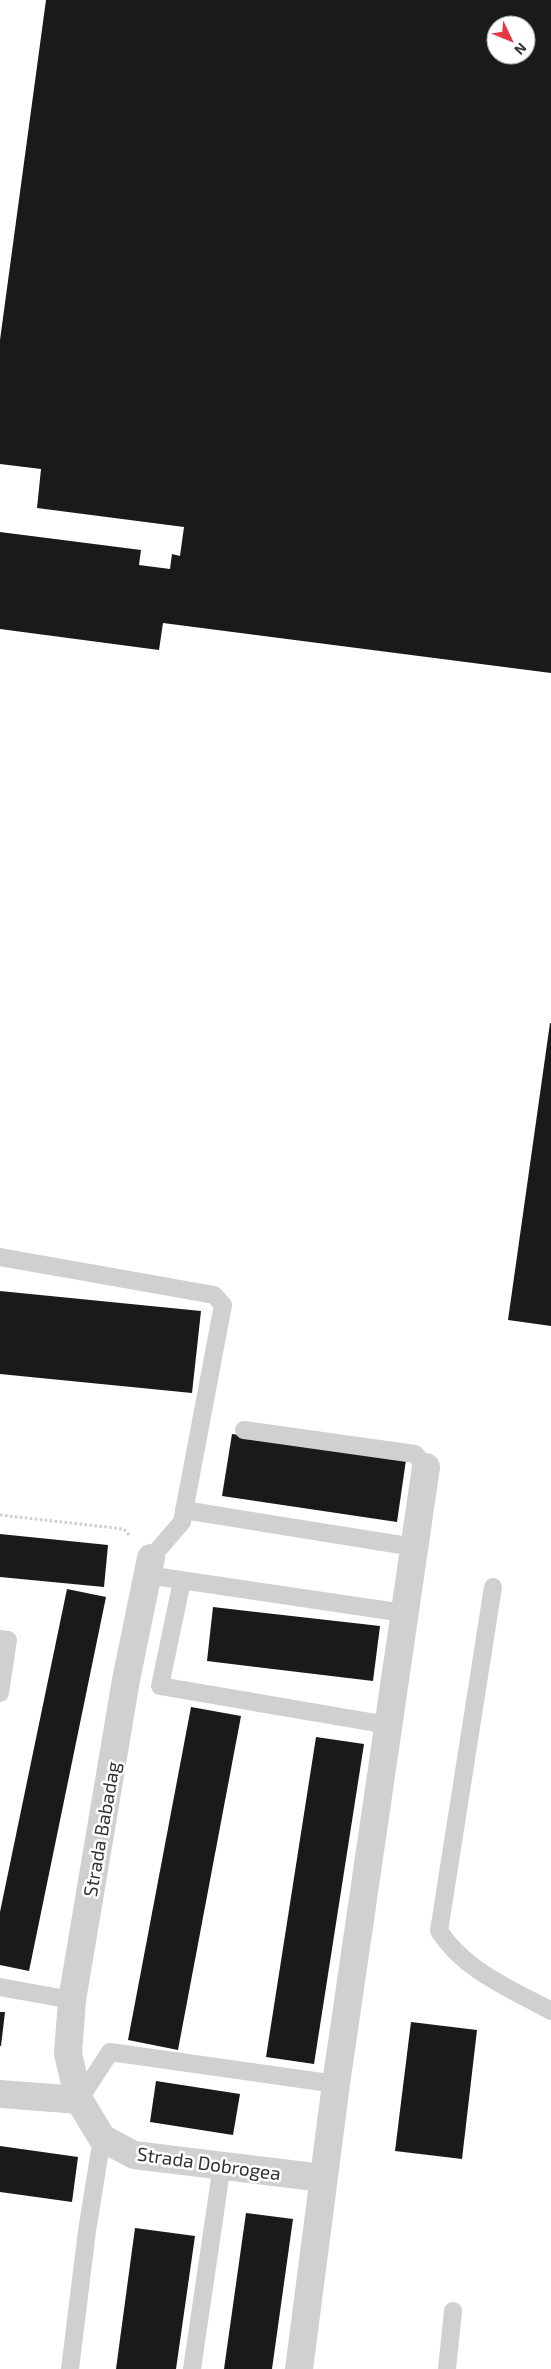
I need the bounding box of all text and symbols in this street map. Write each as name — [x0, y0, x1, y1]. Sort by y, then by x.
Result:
north arrow — [486, 15, 536, 65]
text: N — [511, 40, 531, 59]
street label: Strada Babadag — [78, 1759, 124, 1898]
street label: Strada Dobrogea — [136, 2142, 282, 2184]

